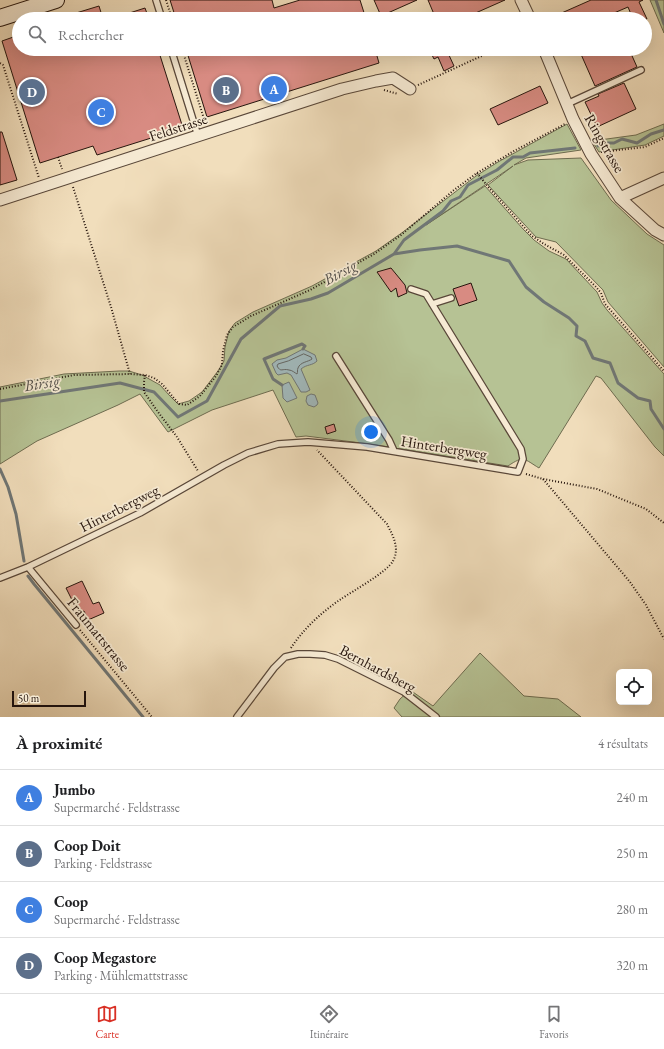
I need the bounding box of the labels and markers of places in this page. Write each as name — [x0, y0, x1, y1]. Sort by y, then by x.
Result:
pin: A — [261, 74, 287, 104]
pin: B — [213, 75, 239, 105]
pin: D — [19, 77, 45, 107]
pin: C — [88, 97, 114, 127]

